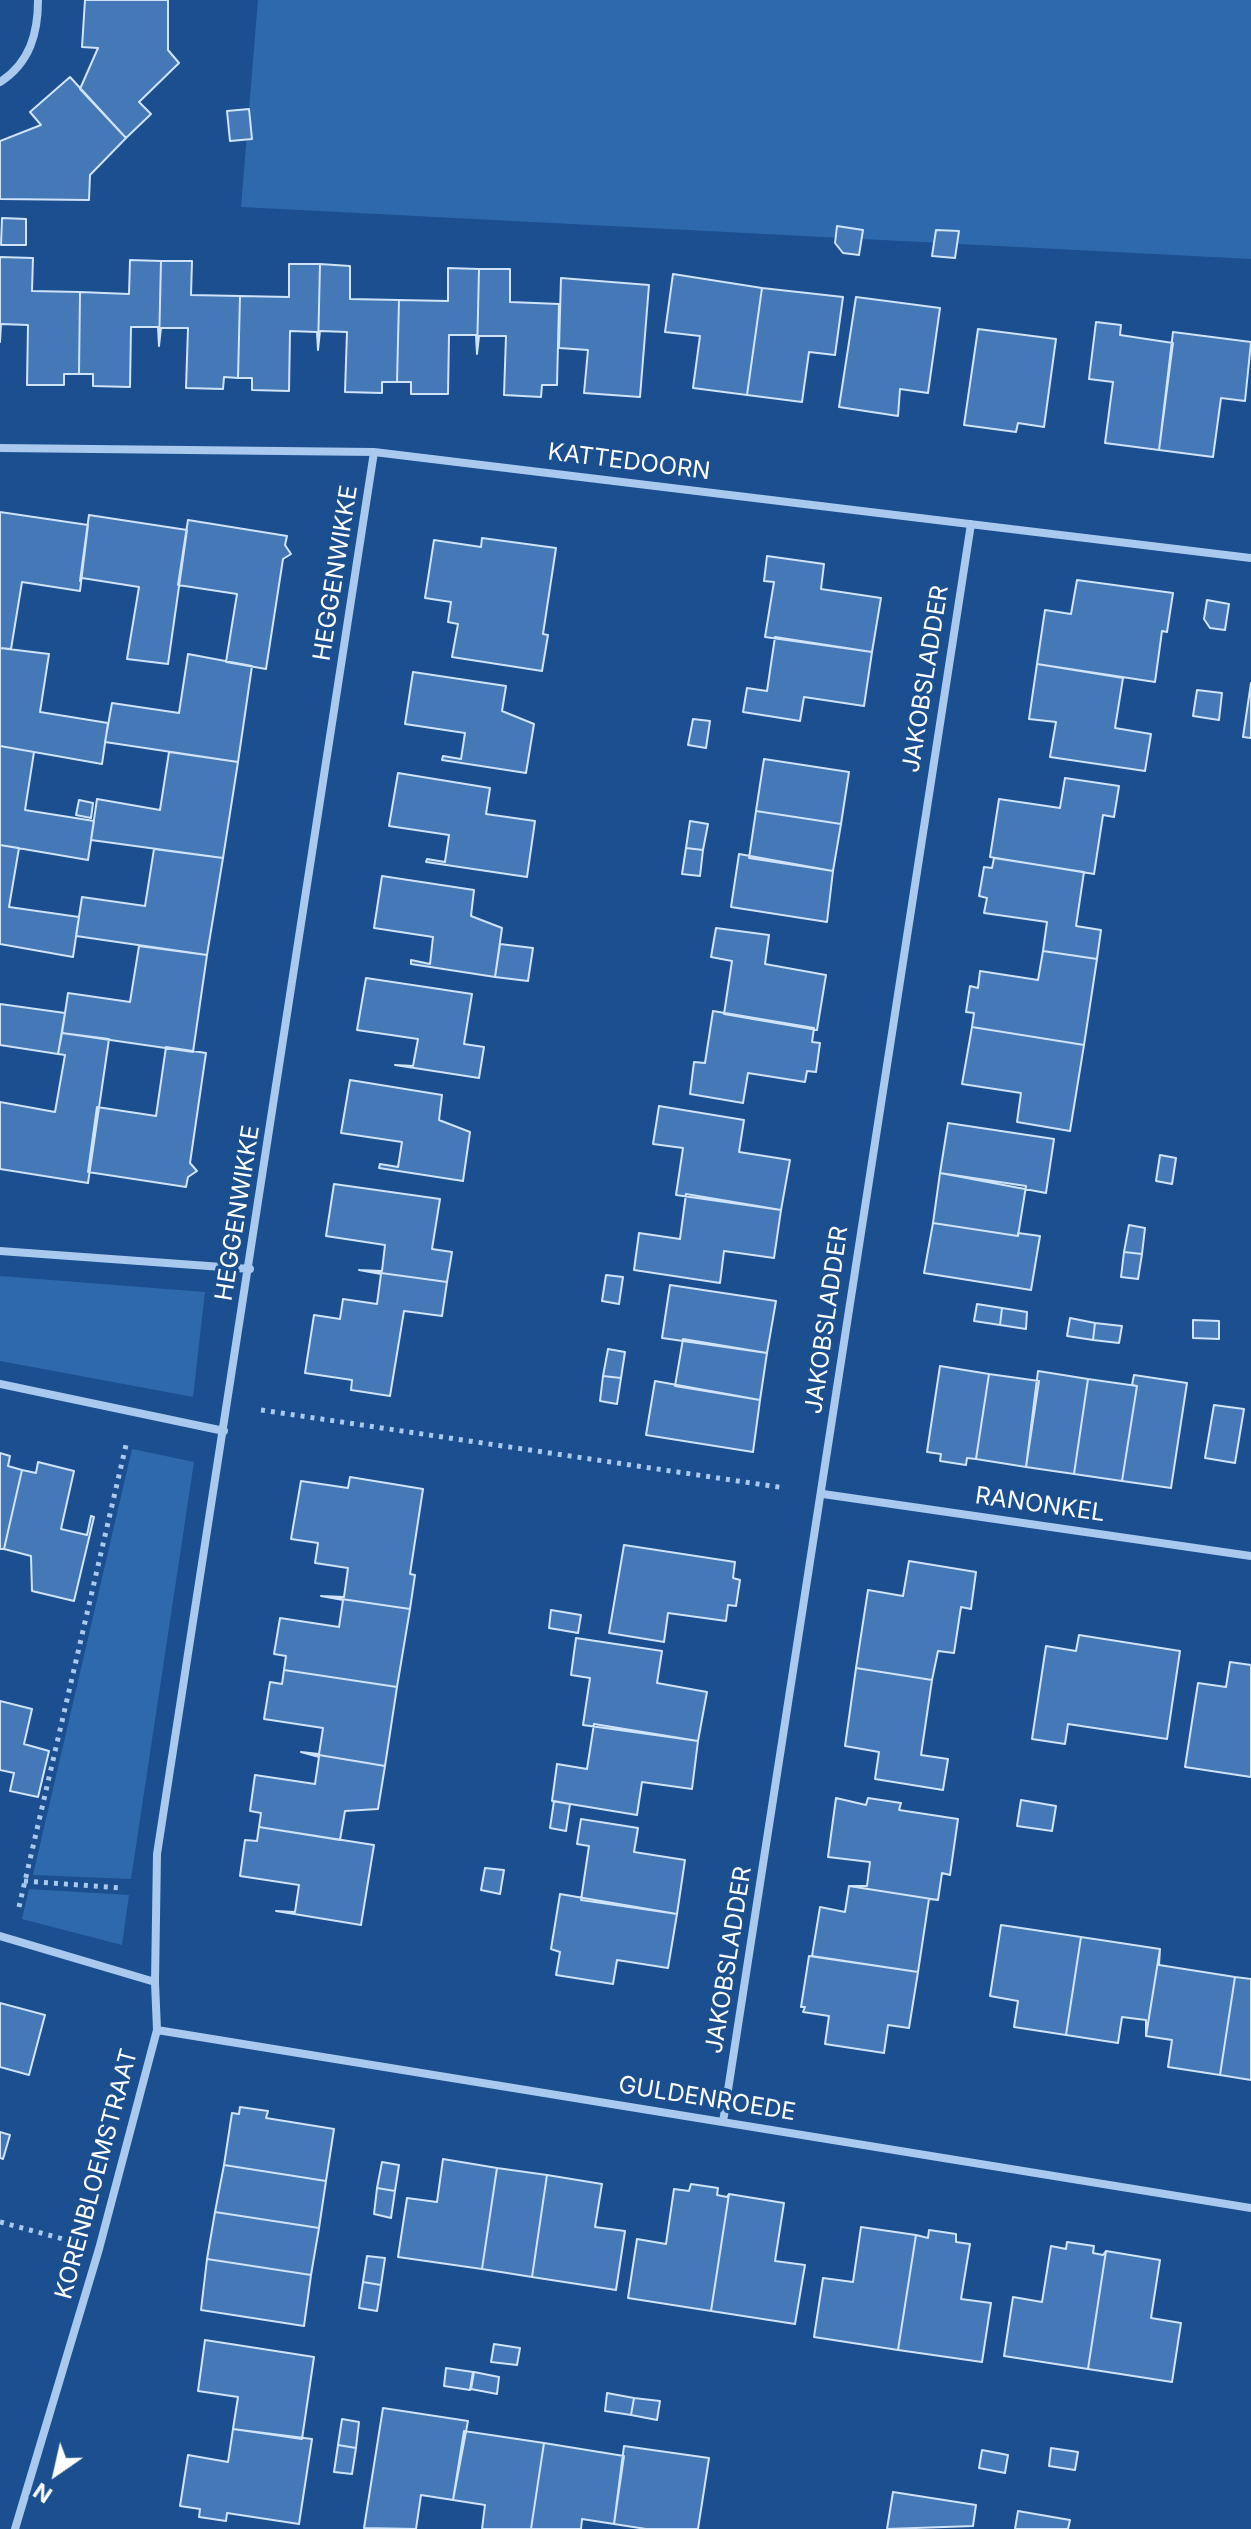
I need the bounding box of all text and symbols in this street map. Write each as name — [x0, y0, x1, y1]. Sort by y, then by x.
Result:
street label: KATTEDOORN — [546, 438, 712, 486]
street label: HEGGENWIKKE — [308, 483, 364, 663]
street label: JAKOBSLADDER — [897, 583, 955, 775]
street label: HEGGENWIKKE — [210, 1123, 266, 1303]
street label: JAKOBSLADDER — [800, 1224, 854, 1416]
street label: RANONKEL — [973, 1482, 1107, 1528]
street label: JAKOBSLADDER — [700, 1864, 758, 2056]
street label: KORENBLOEMSTRAAT — [50, 2046, 144, 2302]
street label: GULDENROEDE — [616, 2071, 798, 2127]
north arrow — [16, 2433, 96, 2513]
text: N — [28, 2477, 57, 2508]

